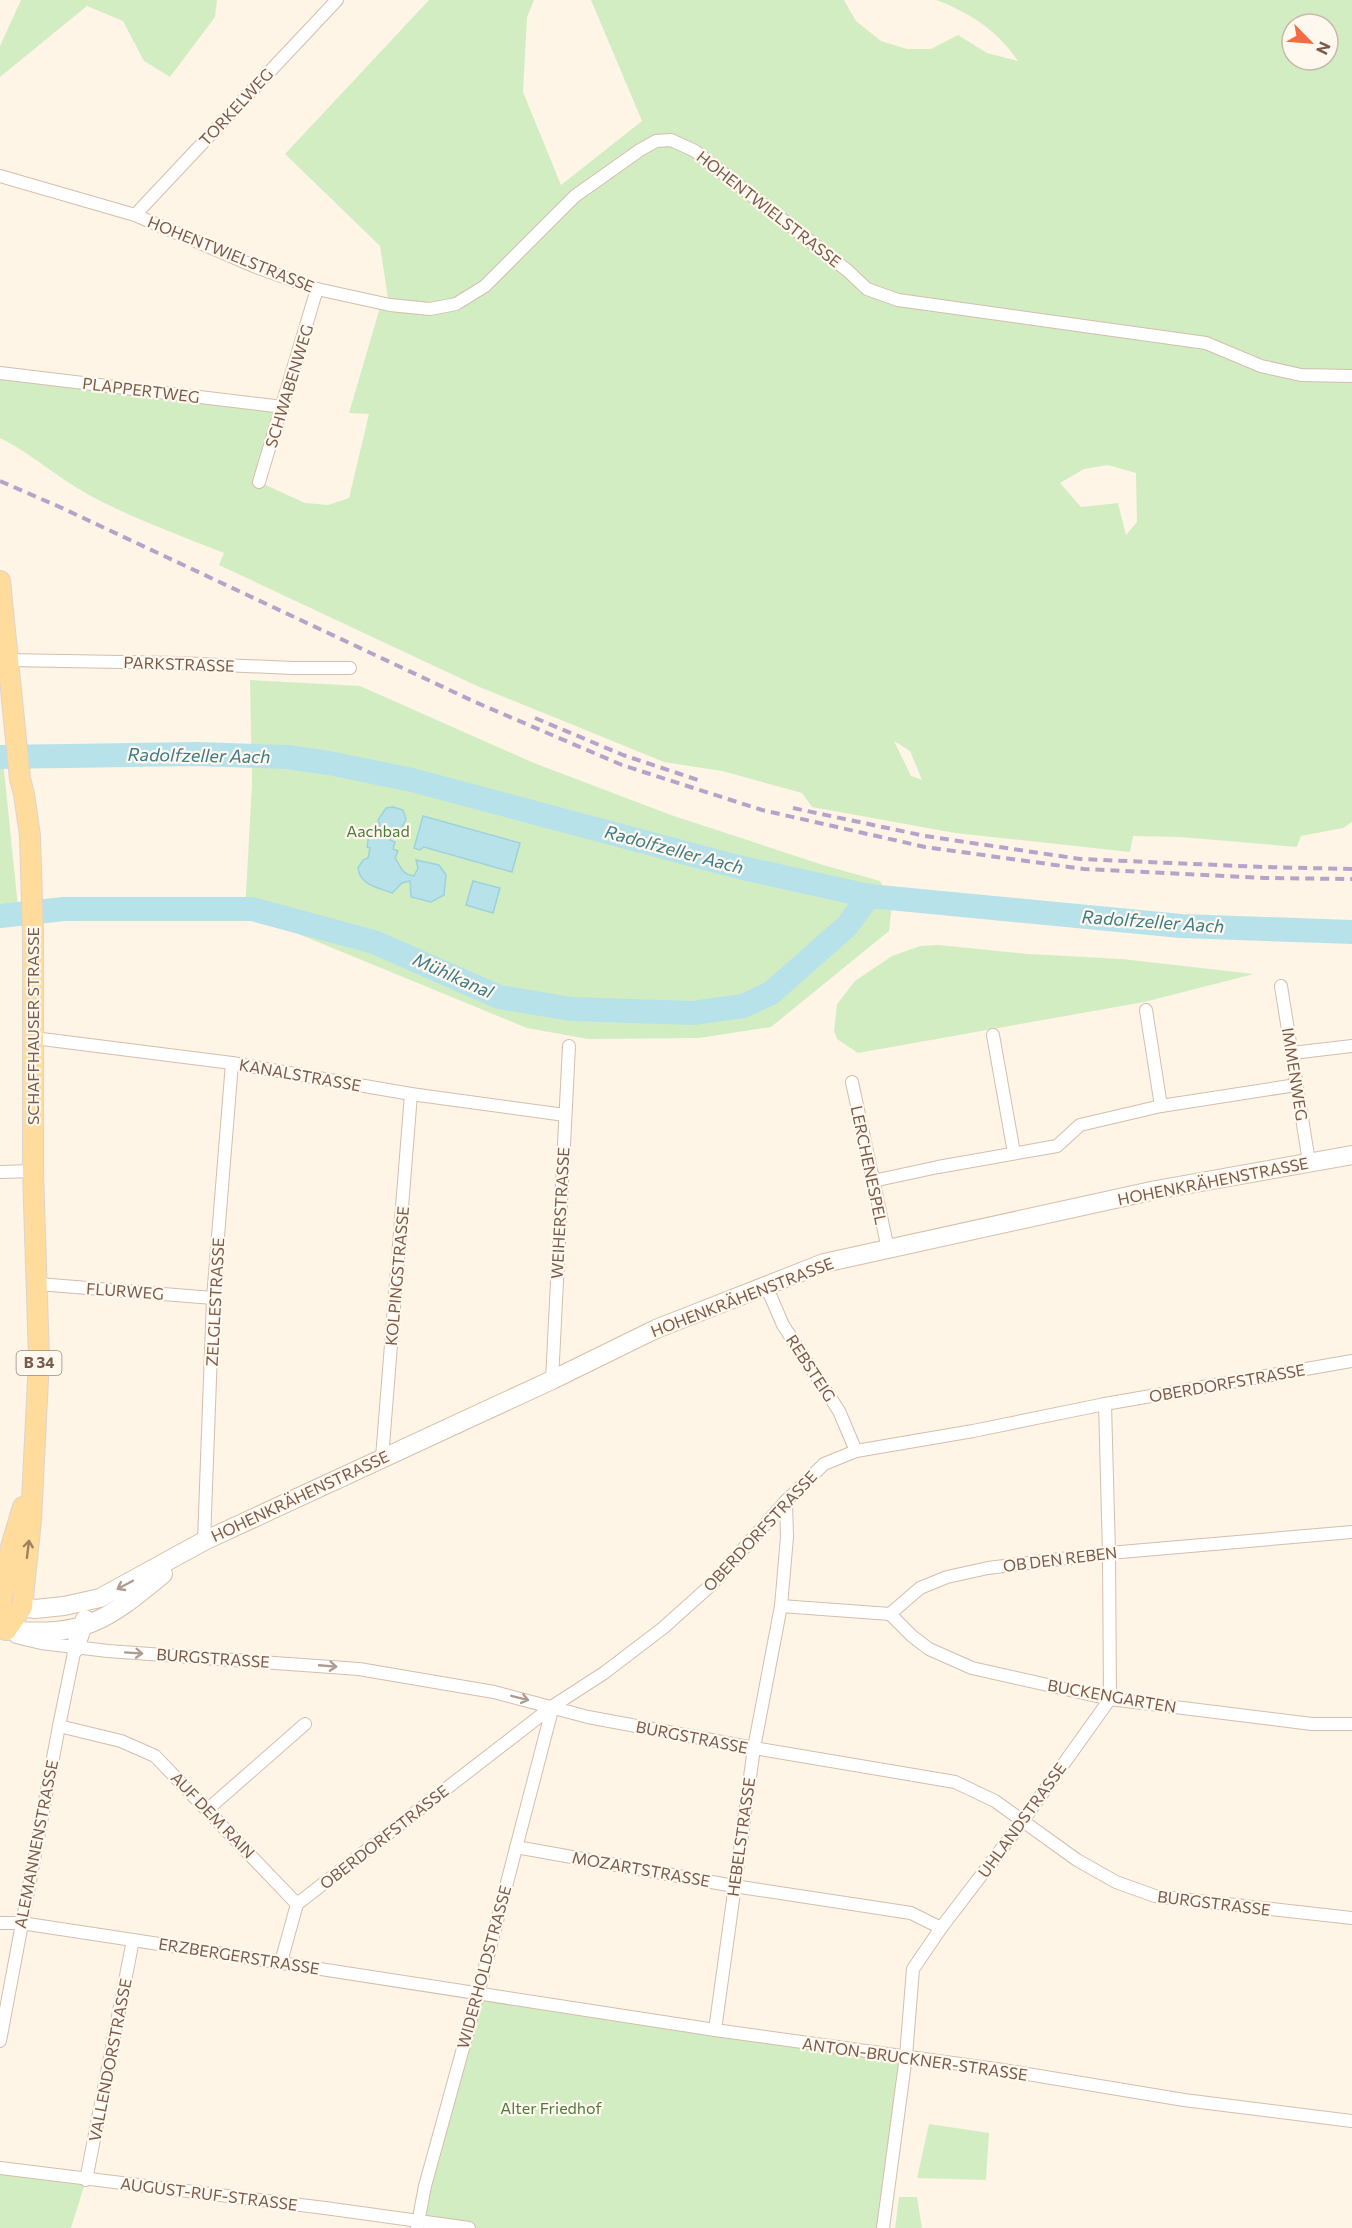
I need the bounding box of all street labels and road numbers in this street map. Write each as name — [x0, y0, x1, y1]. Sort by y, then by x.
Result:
street label: TORKELWEG — [195, 64, 276, 149]
street label: HOHENTWIELSTRASSE — [693, 146, 845, 271]
street label: HOHENTWIELSTRASSE — [145, 211, 317, 296]
street label: SCHWABENWEG — [261, 322, 316, 450]
street label: PLAPPERTWEG — [81, 373, 201, 406]
street label: PARKSTRASSE — [123, 652, 235, 675]
street label: SCHAFFHAUSER STRASSE — [23, 927, 42, 1125]
street label: IMMENWEG — [1279, 1026, 1312, 1122]
street label: KANALSTRASSE — [238, 1054, 363, 1095]
street label: LERCHENESPEL — [848, 1104, 891, 1226]
street label: WEIHERSTRASSE — [547, 1147, 572, 1279]
street label: HOHENKRÄHENSTRASSE — [1116, 1153, 1310, 1208]
street label: KOLPINGSTRASSE — [381, 1205, 412, 1347]
street label: ZELGLESTRASSE — [202, 1237, 227, 1367]
street label: HOHENKRÄHENSTRASSE — [648, 1253, 836, 1340]
street label: FLURWEG — [86, 1278, 165, 1303]
street label: REBSTEIG — [783, 1331, 840, 1405]
road number: B 34 — [16, 1351, 62, 1375]
street label: OBERDORFSTRASSE — [1148, 1359, 1306, 1406]
street label: HOHENKRÄHENSTRASSE — [208, 1446, 392, 1545]
street label: OBERDORFSTRASSE — [699, 1466, 820, 1595]
street label: OB DEN REBEN — [1002, 1542, 1118, 1575]
street label: BURGSTRASSE — [156, 1644, 270, 1671]
street label: BUCKENGARTEN — [1046, 1675, 1178, 1716]
street label: BURGSTRASSE — [634, 1716, 750, 1757]
street label: ALEMANNENSTRASSE — [10, 1758, 61, 1930]
street label: UHLANDSTRASSE — [974, 1759, 1070, 1881]
street label: AUF DEM RAIN — [167, 1768, 259, 1862]
street label: HEBELSTRASSE — [723, 1776, 758, 1898]
street label: OBERDORFSTRASSE — [316, 1781, 452, 1893]
street label: MOZARTSTRASSE — [571, 1847, 712, 1890]
street label: WIDERHOLDSTRASSE — [453, 1883, 514, 2051]
street label: BURGSTRASSE — [1156, 1886, 1272, 1919]
street label: ERZBERGERSTRASSE — [157, 1933, 321, 1978]
street label: VALLENDORSTRASSE — [84, 1977, 135, 2143]
street label: ANTON-BRUCKNER-STRASSE — [801, 2033, 1029, 2084]
street label: AUGUST-RUF-STRASSE — [119, 2173, 299, 2214]

